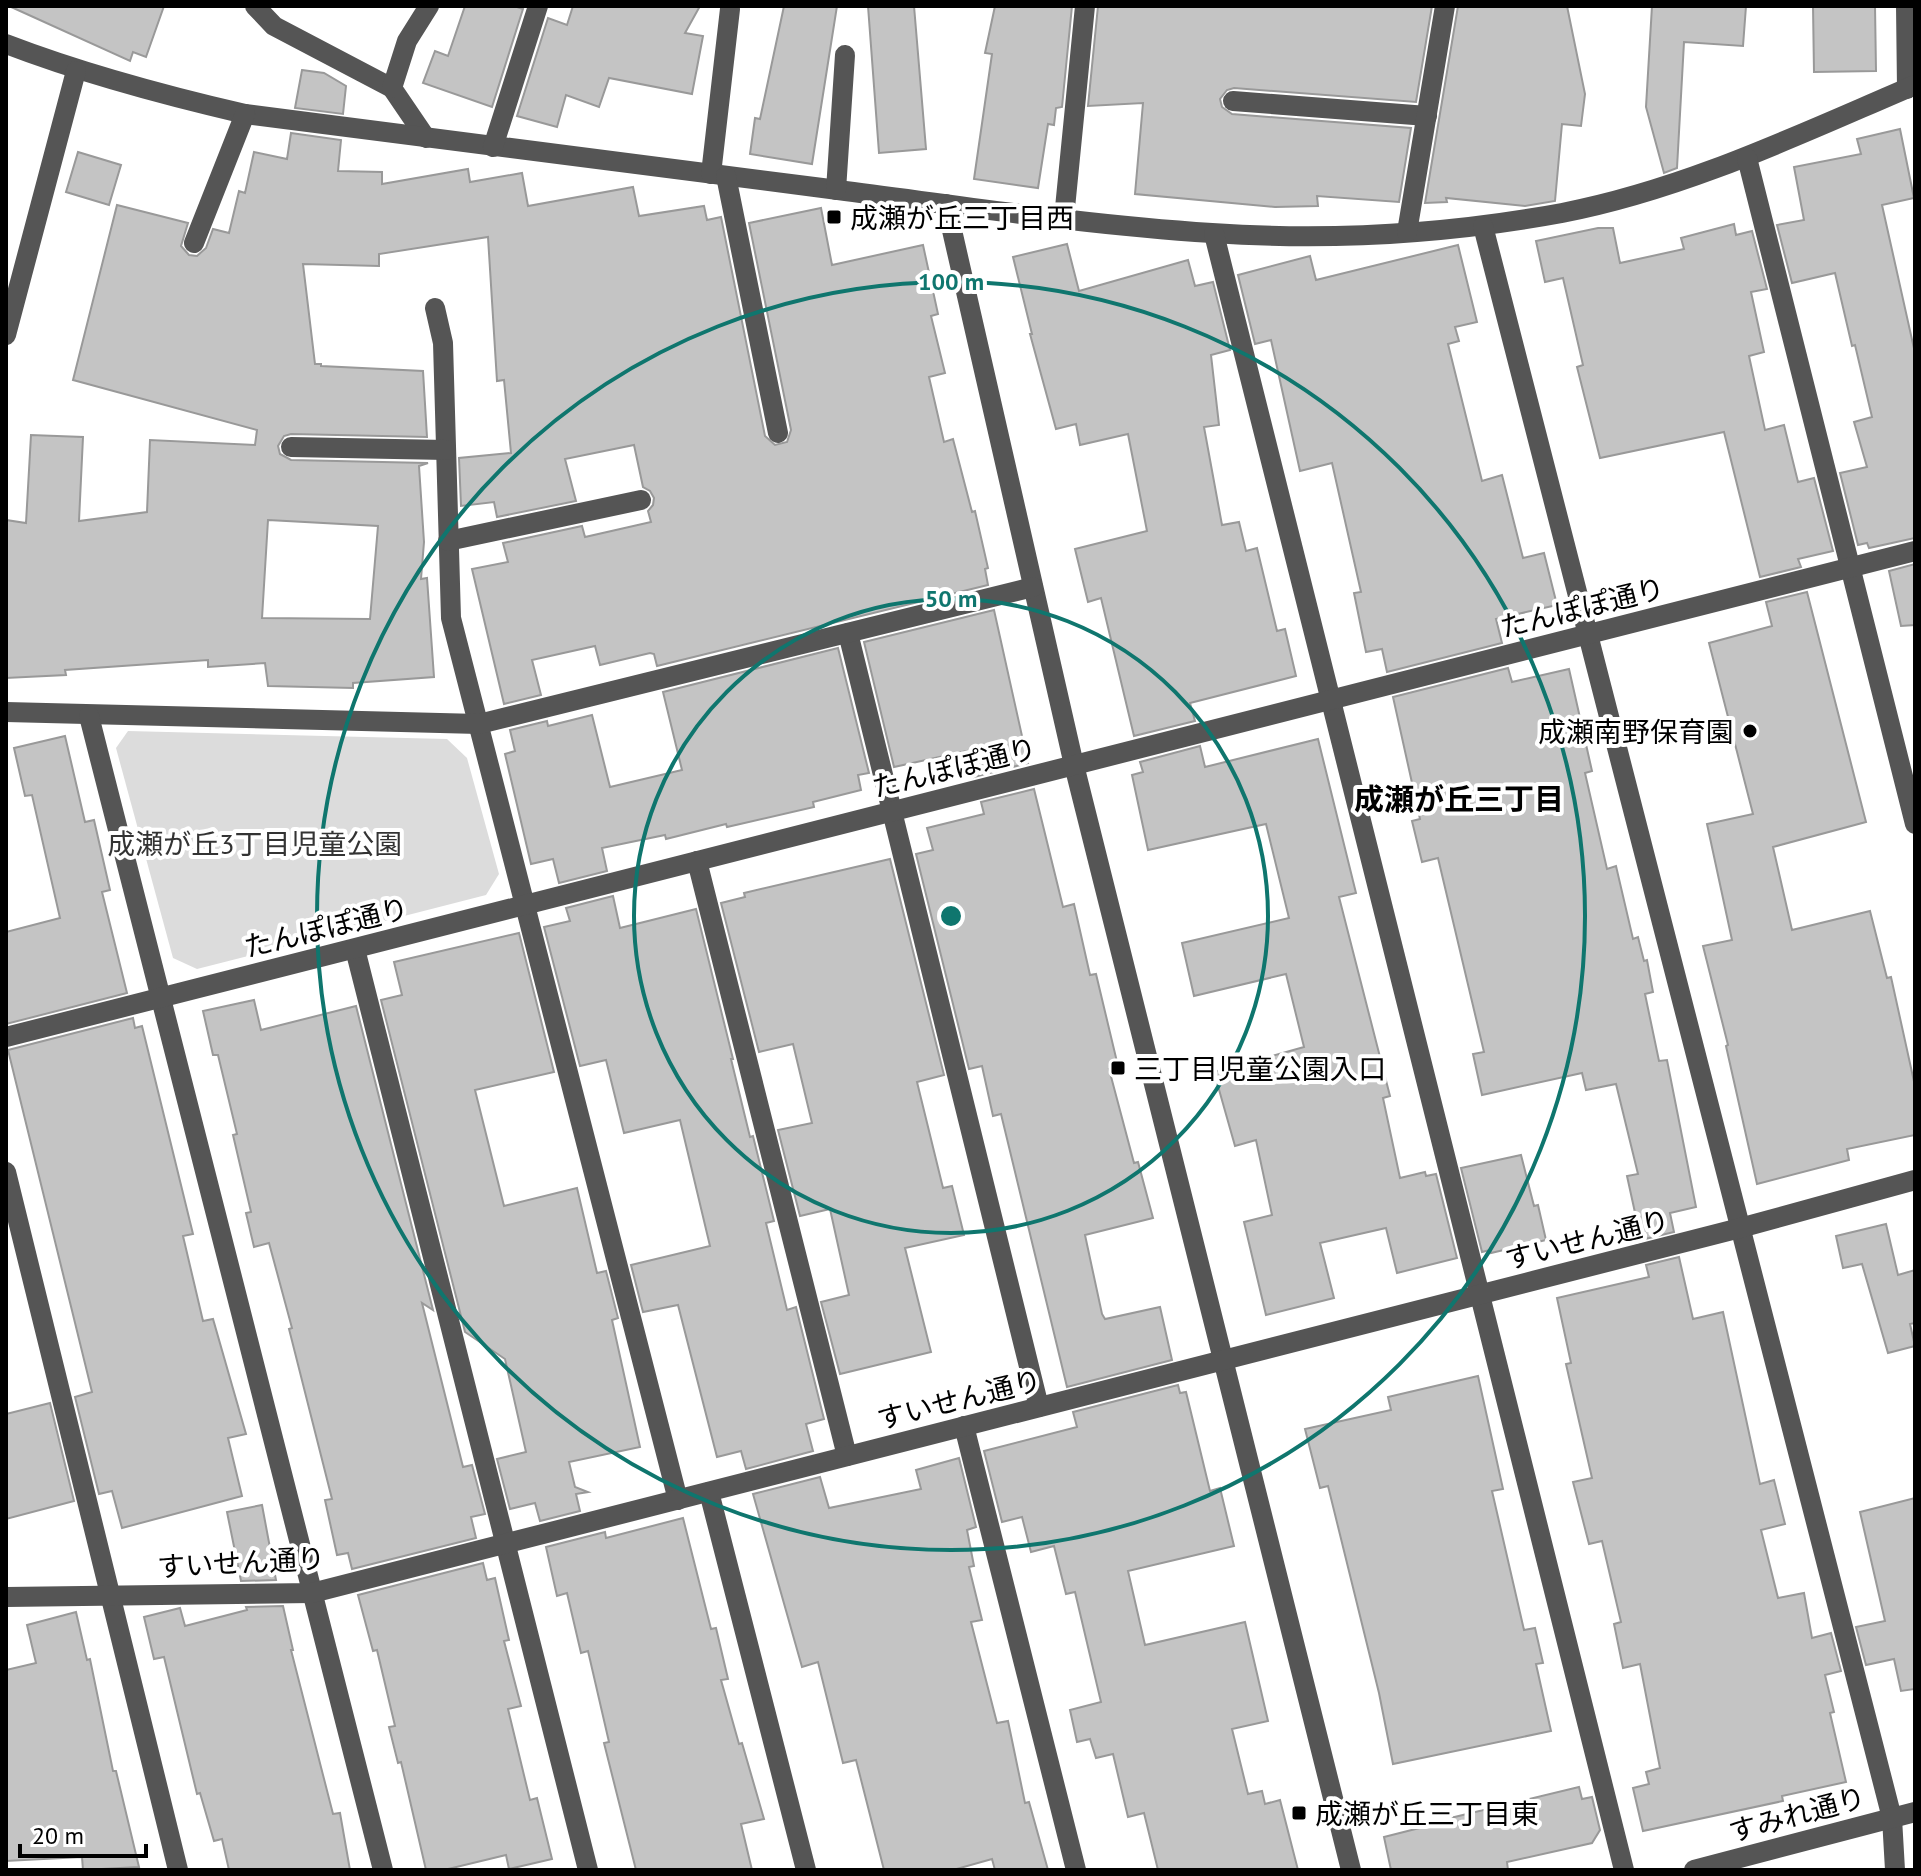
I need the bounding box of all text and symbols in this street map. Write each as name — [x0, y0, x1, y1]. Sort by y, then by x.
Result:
place label: 成瀬が丘三丁目西 — [850, 199, 1074, 236]
marker: 成瀬が丘三丁目西 — [825, 208, 843, 226]
text: 100 m — [918, 266, 984, 297]
street label: たんぽぽ通り — [1496, 569, 1668, 645]
text: 50 m — [925, 583, 977, 614]
place label: 成瀬南野保育園 — [1538, 713, 1734, 750]
marker: 成瀬南野保育園 — [1741, 722, 1759, 740]
street label: たんぽぽ通り — [868, 729, 1040, 805]
district label: 成瀬が丘三丁目 — [1354, 779, 1564, 818]
park label: 成瀬が丘3丁目児童公園 — [107, 825, 403, 862]
street label: たんぽぽ通り — [240, 889, 412, 965]
centre of rings — [937, 902, 965, 930]
place label: 三丁目児童公園入口 — [1134, 1050, 1386, 1087]
marker: 三丁目児童公園入口 — [1109, 1059, 1127, 1077]
street label: すいせん通り — [1501, 1201, 1673, 1277]
street label: すいせん通り — [873, 1361, 1045, 1437]
street label: すいせん通り — [156, 1539, 326, 1585]
street label: すみれ通り — [1725, 1778, 1869, 1850]
place label: 成瀬が丘三丁目東 — [1315, 1795, 1539, 1832]
marker: 成瀬が丘三丁目東 — [1290, 1804, 1308, 1822]
scale bar — [20, 1808, 146, 1858]
text: 20 m — [32, 1820, 84, 1851]

